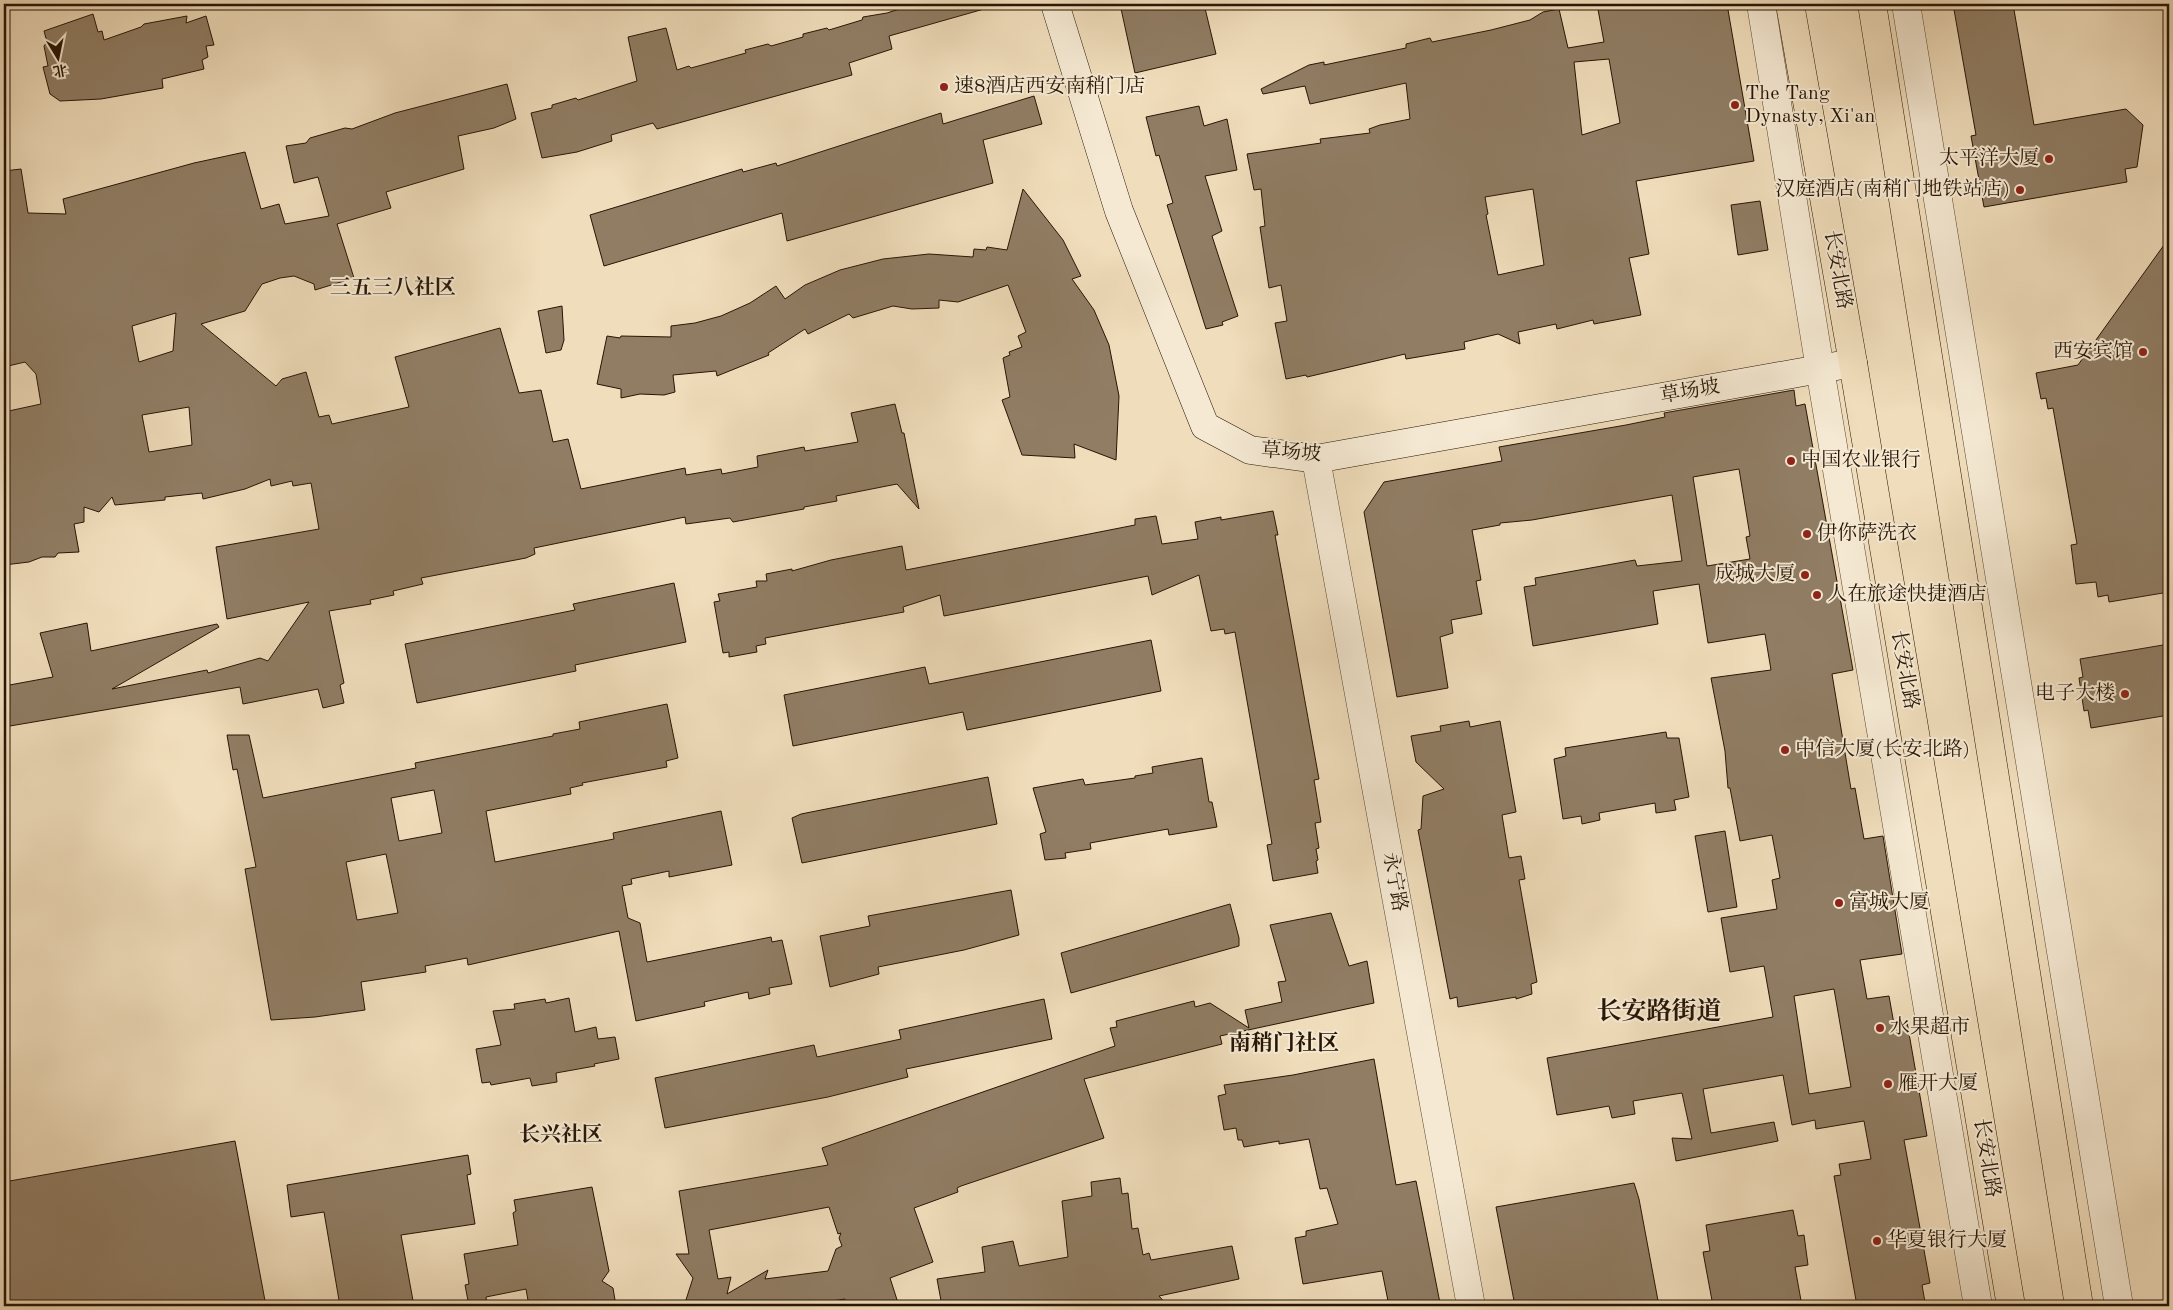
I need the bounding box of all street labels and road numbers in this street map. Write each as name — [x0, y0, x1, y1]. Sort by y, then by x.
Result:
street label: 长安北路 — [1820, 229, 1856, 311]
street label: 草场坡 — [1658, 375, 1721, 407]
street label: 草场坡 — [1260, 439, 1322, 465]
street label: 长安北路 — [1887, 629, 1923, 711]
street label: 永宁路 — [1379, 850, 1411, 913]
street label: 长安北路 — [1970, 1117, 2004, 1199]

